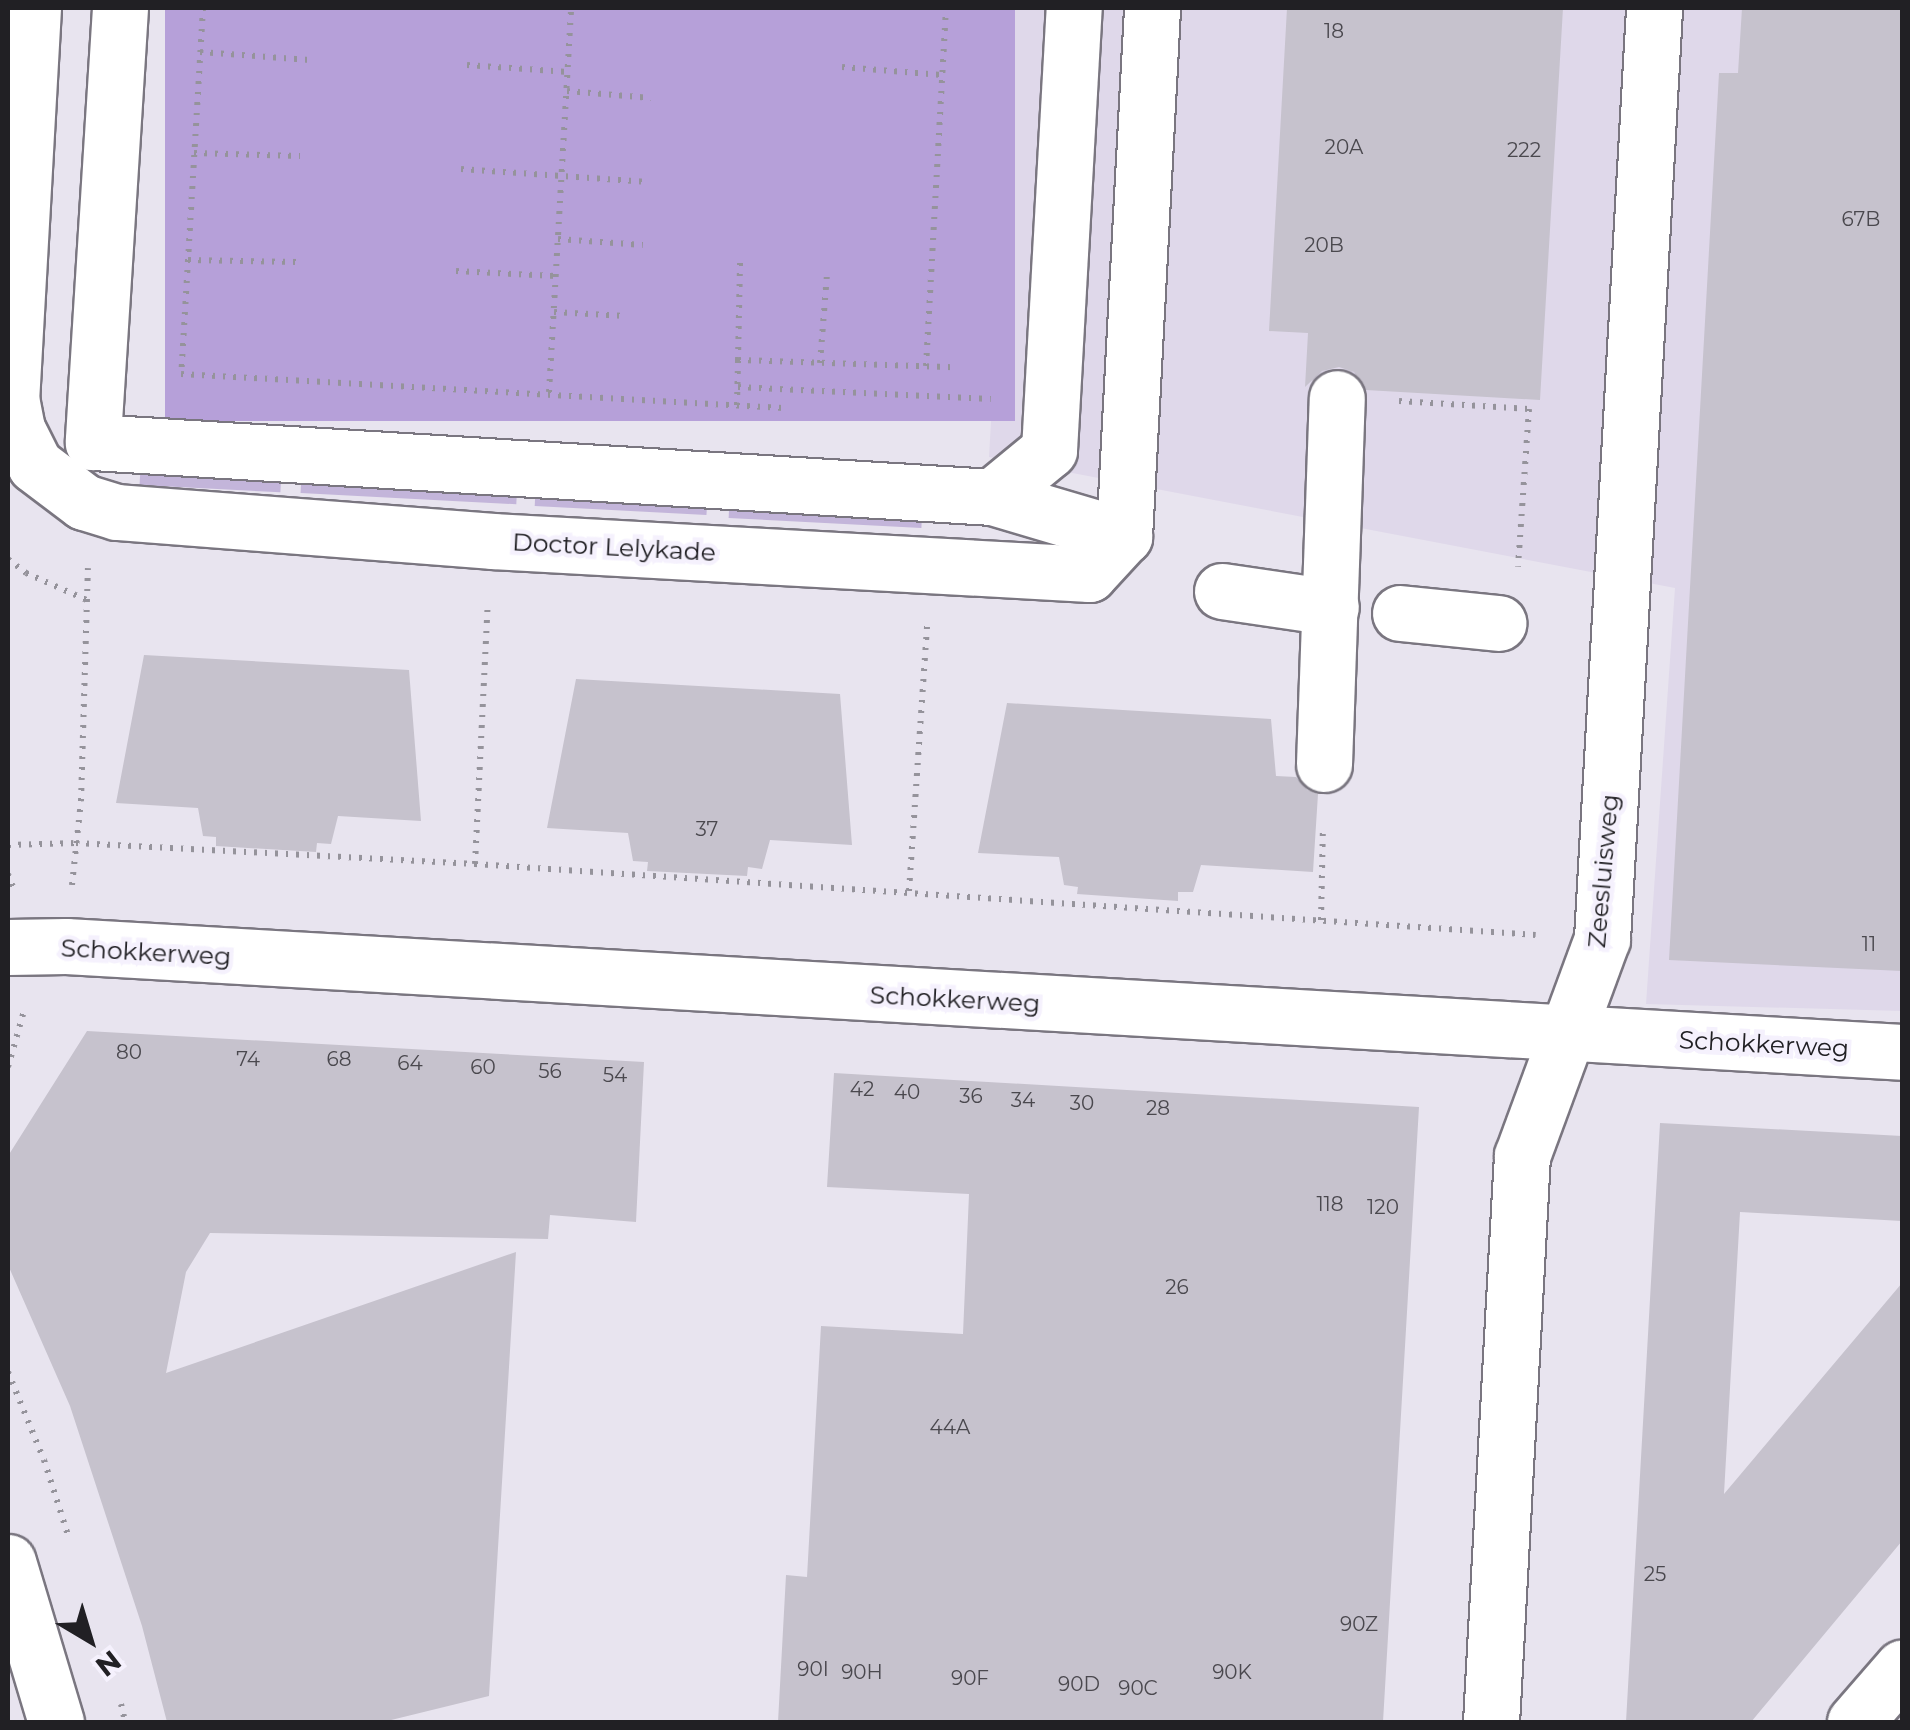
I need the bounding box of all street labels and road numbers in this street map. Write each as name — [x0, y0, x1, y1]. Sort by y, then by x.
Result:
street label: Doctor Lelykade — [511, 527, 717, 567]
street label: Zeesluisweg — [1581, 793, 1625, 949]
street label: Schokkerweg — [60, 933, 232, 971]
street label: Schokkerweg — [869, 980, 1041, 1018]
street label: Schokkerweg — [1678, 1025, 1850, 1063]

